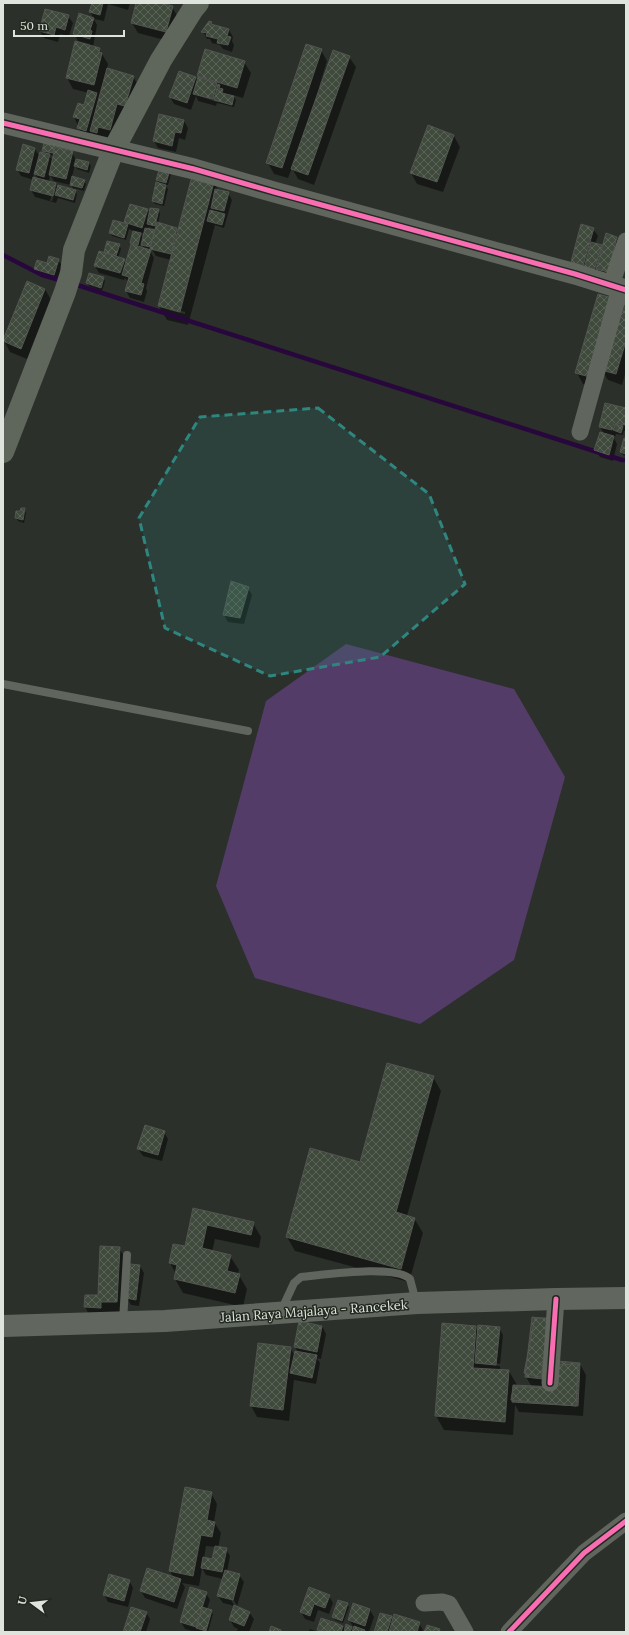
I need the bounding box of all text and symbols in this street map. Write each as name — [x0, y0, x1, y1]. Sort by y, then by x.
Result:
scale bar — [14, 12, 124, 38]
text: 50 m — [20, 18, 48, 33]
street label: Jalan Raya Majalaya - Rancekek — [219, 1296, 408, 1326]
north arrow — [12, 1583, 52, 1623]
text: U — [14, 1594, 30, 1606]

